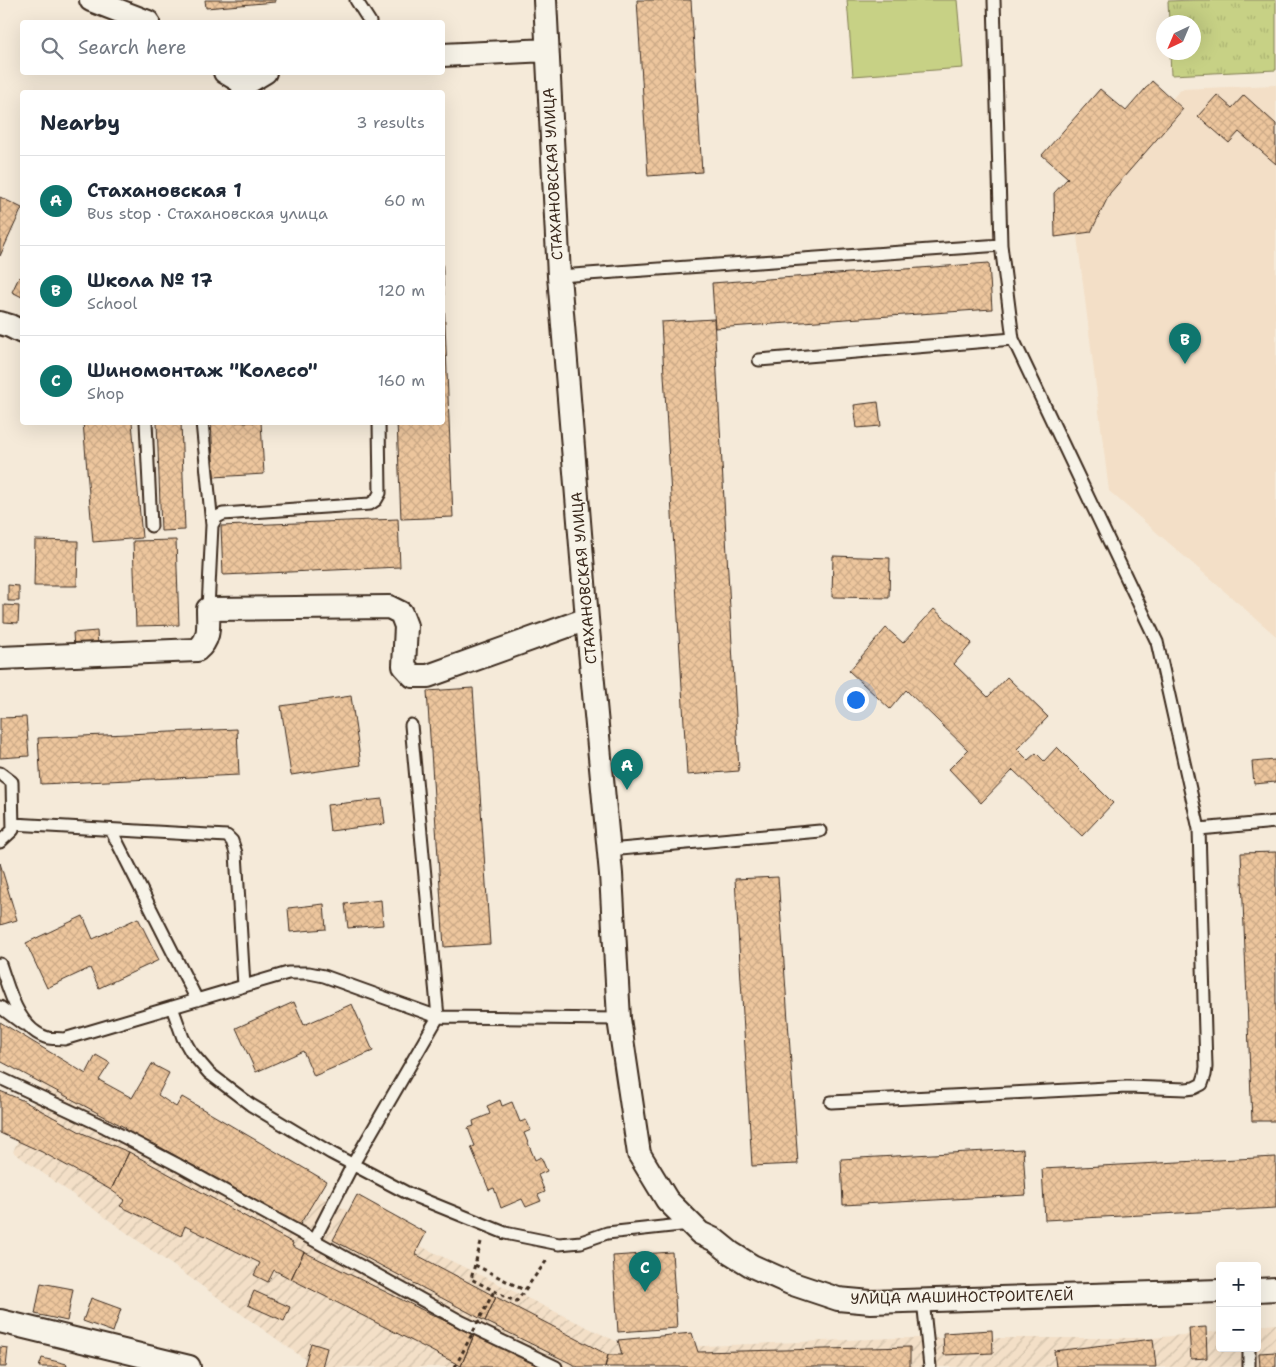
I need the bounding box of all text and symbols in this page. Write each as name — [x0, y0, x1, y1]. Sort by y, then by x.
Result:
north arrow — [1156, 15, 1201, 60]
search box — [20, 20, 445, 75]
icon: search — [38, 34, 66, 62]
text: Search here — [78, 35, 187, 60]
street label: СТАХАНОВСКАЯ УЛИЦА — [538, 87, 568, 261]
text: Nearby — [40, 109, 120, 137]
text: 3 results — [356, 112, 425, 133]
text: Стахановская 1 — [87, 178, 242, 203]
text: A — [50, 190, 62, 211]
text: 60 m — [384, 190, 425, 211]
text: Bus stop · Стахановская улица — [87, 203, 328, 224]
text: Школа № 17 — [87, 268, 213, 293]
text: B — [51, 280, 61, 301]
text: 120 m — [378, 280, 425, 301]
text: School — [87, 293, 137, 314]
pin: B — [1169, 323, 1201, 364]
text: Шиномонтаж "Колесо" — [87, 358, 318, 383]
text: C — [51, 370, 61, 391]
text: 160 m — [378, 370, 425, 391]
text: Shop — [87, 383, 124, 404]
street label: СТАХАНОВСКАЯ УЛИЦА — [566, 491, 602, 665]
your location — [843, 687, 869, 713]
pin: A — [611, 749, 643, 790]
pin: C — [629, 1251, 661, 1292]
map controls — [1216, 1262, 1261, 1352]
button: + — [1216, 1262, 1261, 1307]
street label: УЛИЦА МАШИНОСТРОИТЕЛЕЙ — [850, 1284, 1074, 1309]
button: − — [1216, 1307, 1261, 1352]

